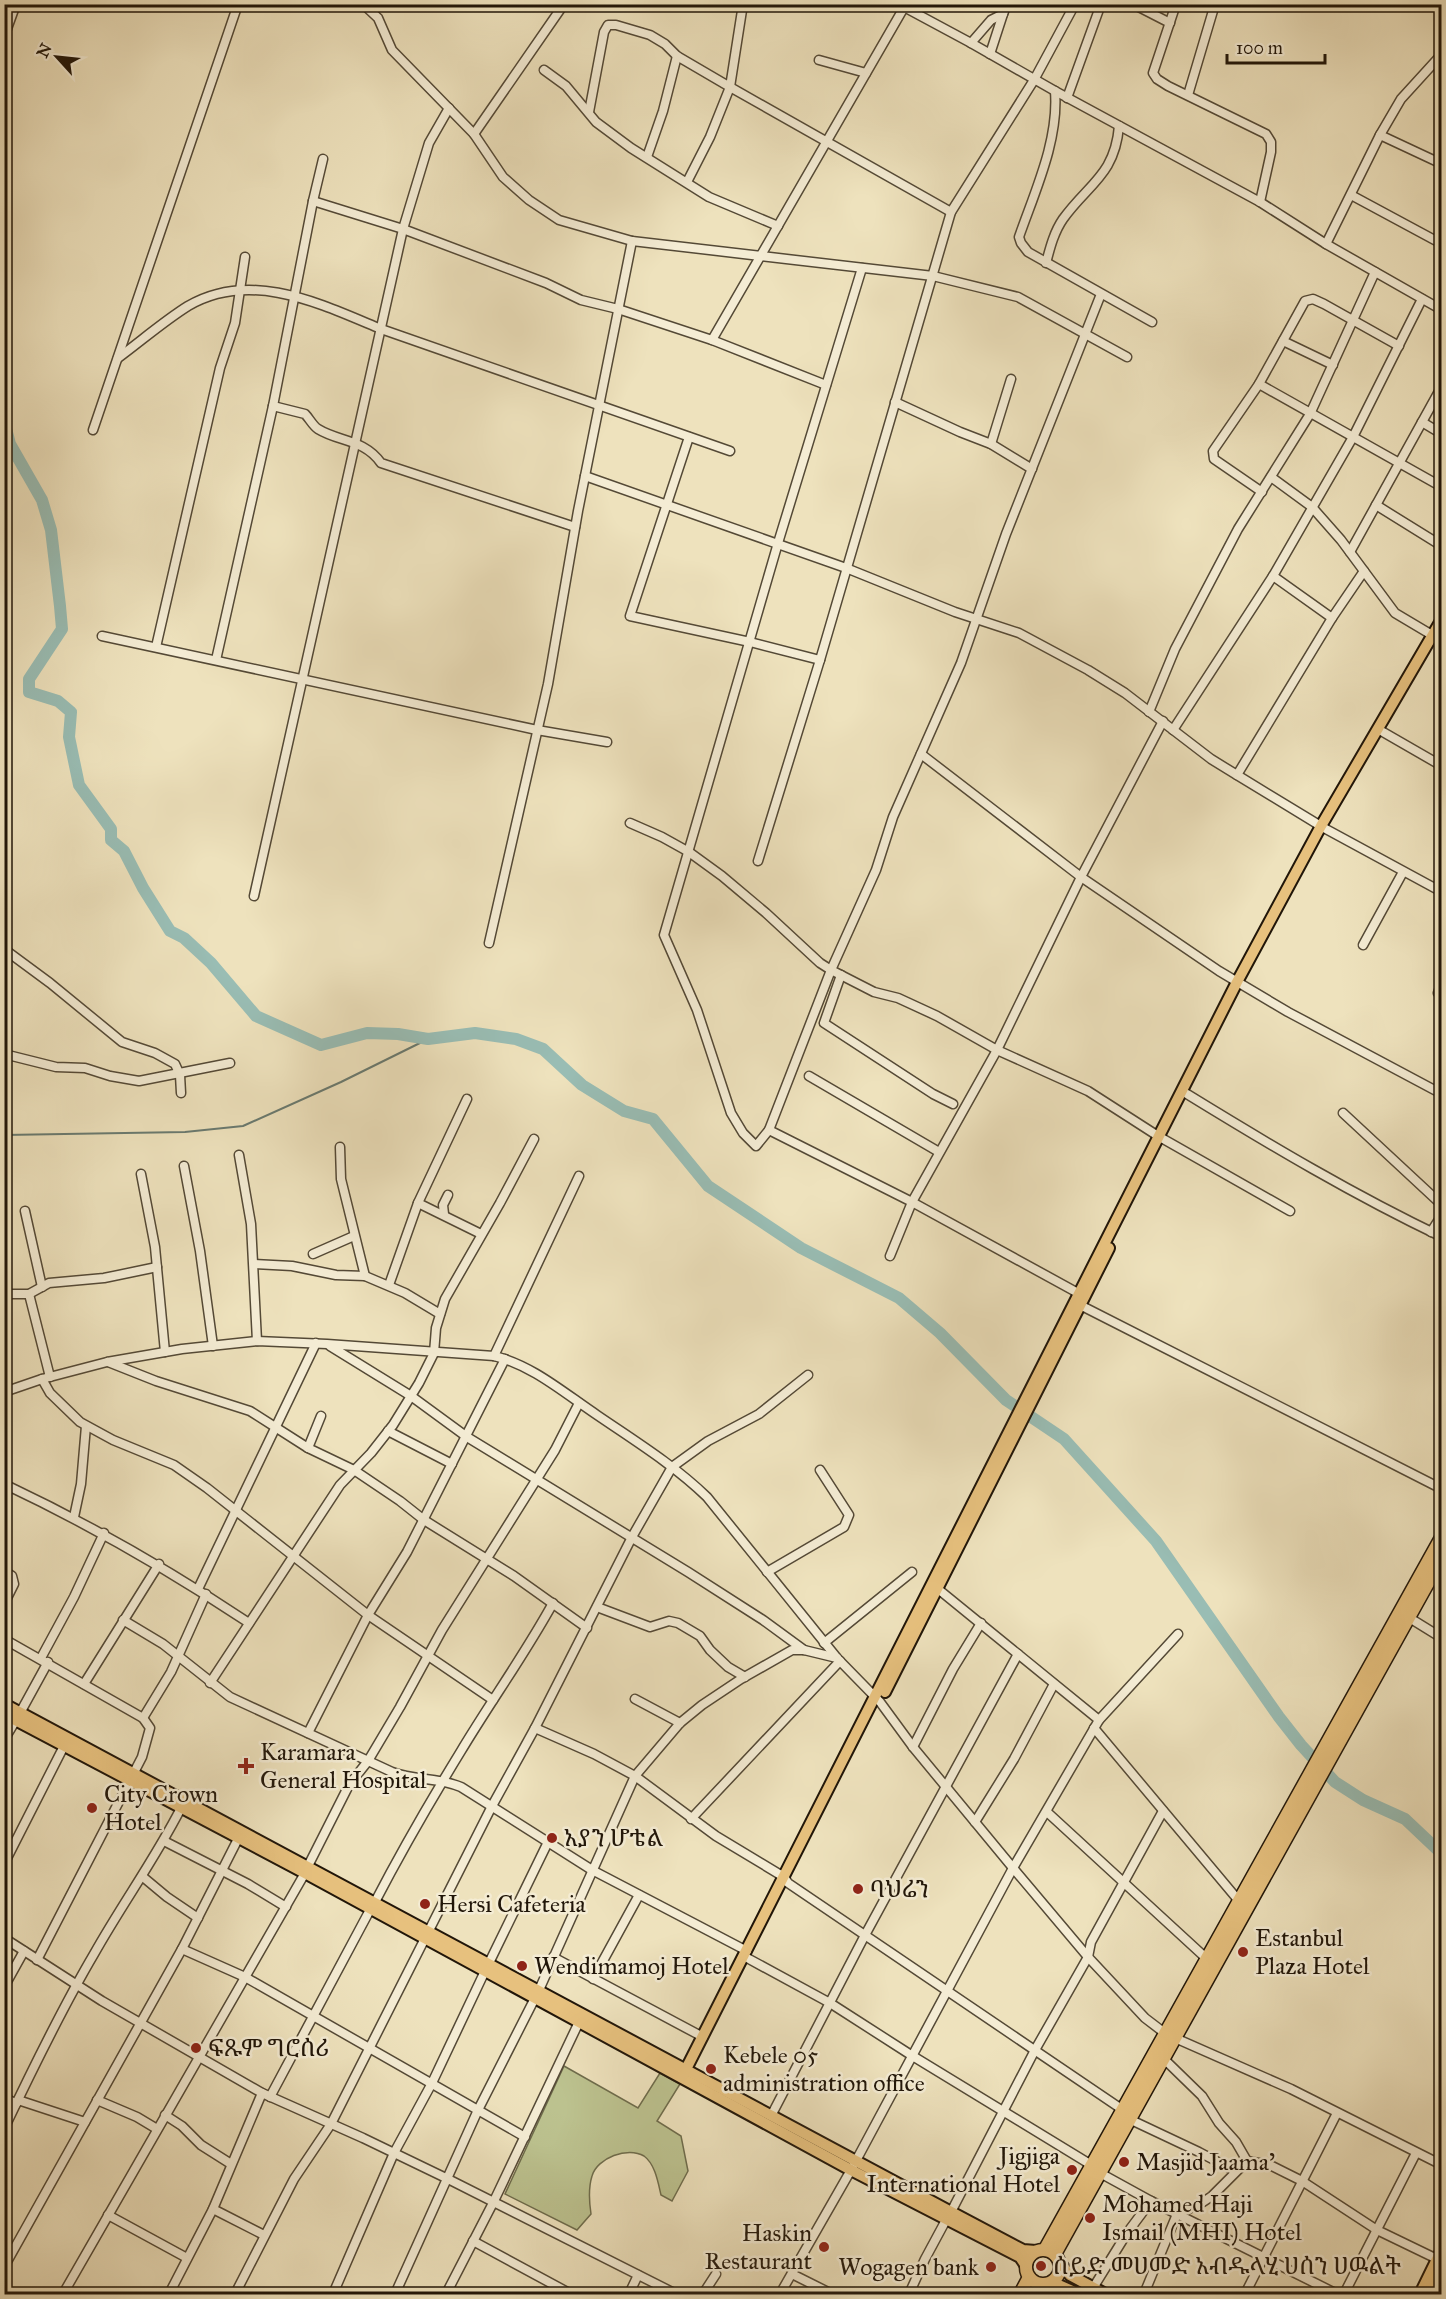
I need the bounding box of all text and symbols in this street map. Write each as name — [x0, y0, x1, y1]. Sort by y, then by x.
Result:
north arrow — [27, 27, 87, 87]
scale bar — [1227, 27, 1324, 65]
text: 100 m — [1236, 37, 1283, 59]
text: N — [33, 40, 56, 61]
place label: Karamara General Hospital — [260, 1737, 427, 1795]
marker: Karamara General Hospital — [237, 1757, 255, 1775]
place label: City Crown Hotel — [104, 1779, 218, 1837]
marker: City Crown Hotel — [85, 1801, 99, 1815]
place label: አያን ሆቴል — [564, 1823, 663, 1853]
marker: አያን ሆቴል — [545, 1831, 559, 1845]
place label: ባህሬን — [870, 1874, 929, 1904]
marker: ባህሬን — [851, 1882, 865, 1896]
place label: Hersi Cafeteria — [437, 1889, 586, 1919]
marker: Hersi Cafeteria — [418, 1897, 432, 1911]
place label: Estanbul Plaza Hotel — [1255, 1923, 1370, 1981]
marker: Estanbul Plaza Hotel — [1236, 1945, 1250, 1959]
place label: Wendimamoj Hotel — [534, 1951, 729, 1981]
marker: Wendimamoj Hotel — [515, 1959, 529, 1973]
place label: ፍጹም ግሮሰሪ — [208, 2033, 329, 2063]
place label: Kebele 05 administration office — [723, 2040, 925, 2098]
marker: ፍጹም ግሮሰሪ — [189, 2041, 203, 2055]
marker: Kebele 05 administration office — [704, 2062, 718, 2076]
place label: Jigjiga International Hotel — [866, 2141, 1061, 2199]
place label: Masjid Jaama' — [1136, 2147, 1275, 2177]
marker: Masjid Jaama' — [1117, 2155, 1131, 2169]
marker: Jigjiga International Hotel — [1065, 2163, 1079, 2177]
place label: Mohamed Haji Ismail (MHI) Hotel — [1102, 2189, 1302, 2247]
marker: Mohamed Haji Ismail (MHI) Hotel — [1083, 2211, 1097, 2225]
place label: Haskin Restaurant — [705, 2218, 812, 2276]
marker: Haskin Restaurant — [817, 2240, 831, 2254]
place label: ሰይድ መሀመድ አብዱላሂ ሀሰን ሀዉልት — [1053, 2251, 1401, 2281]
place label: Wogagen bank — [838, 2252, 980, 2282]
marker: ሰይድ መሀመድ አብዱላሂ ሀሰን ሀዉልት — [1034, 2259, 1048, 2273]
marker: Wogagen bank — [984, 2260, 998, 2274]

